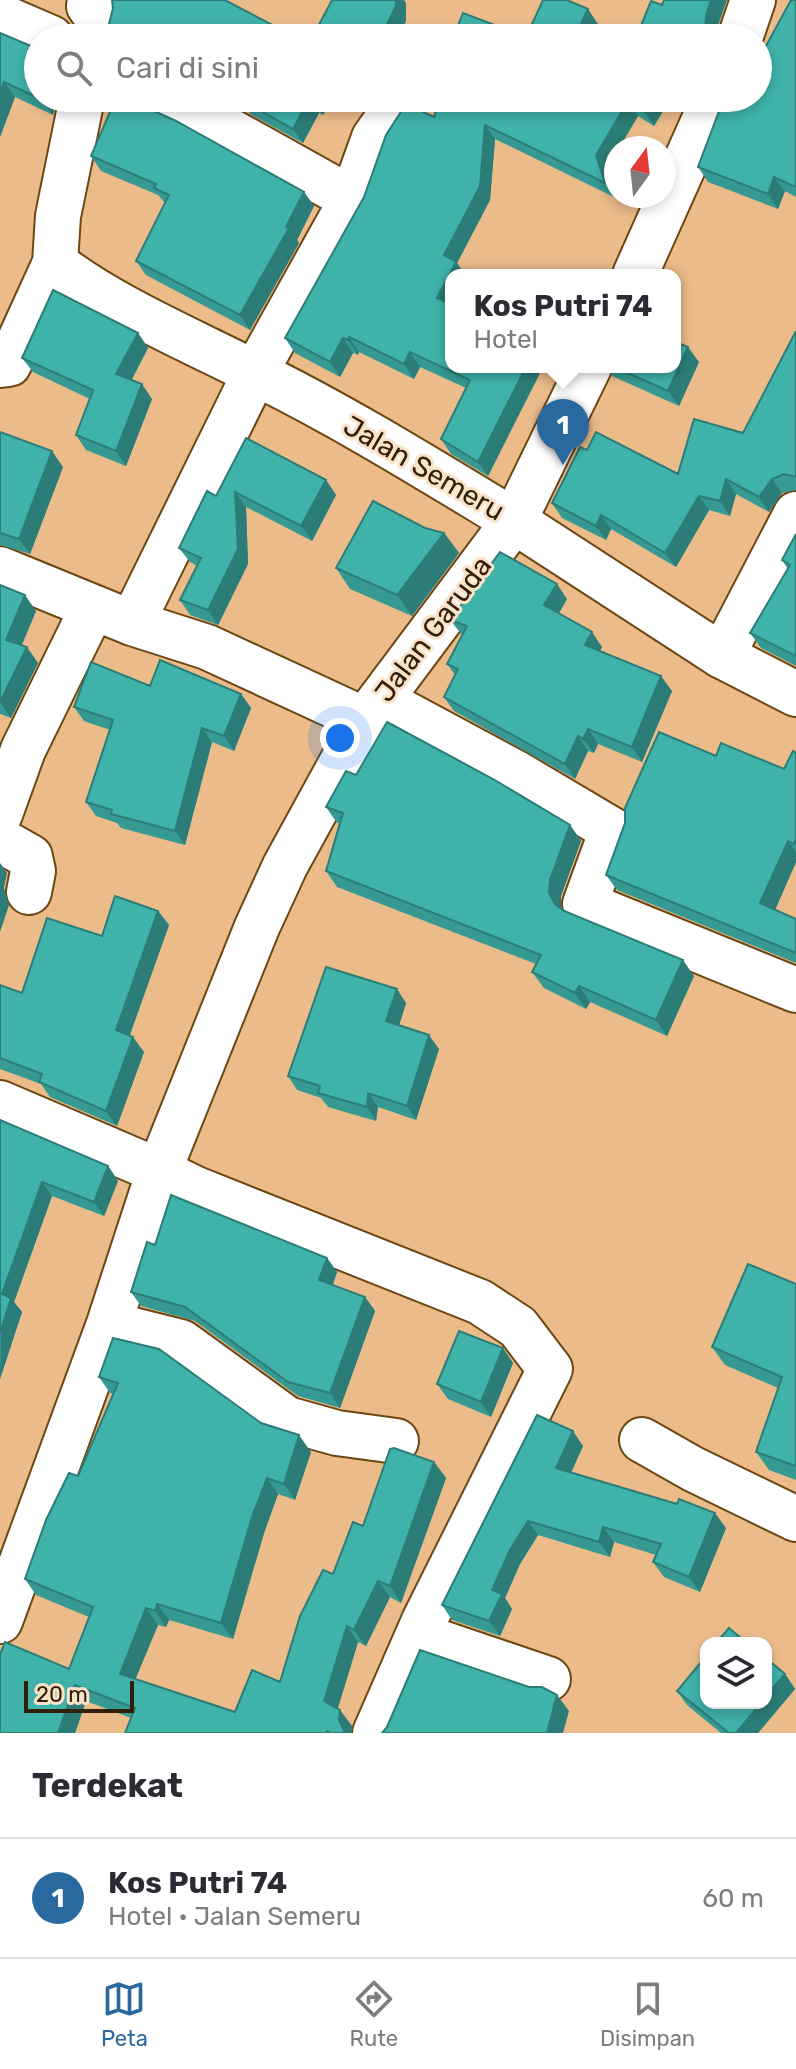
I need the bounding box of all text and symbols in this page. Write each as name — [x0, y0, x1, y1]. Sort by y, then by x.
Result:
search box — [24, 24, 772, 112]
icon: search — [52, 46, 96, 90]
text: Cari di sini — [116, 50, 259, 86]
north arrow — [604, 136, 676, 208]
popup — [445, 269, 681, 373]
text: Kos Putri 74 — [473, 288, 653, 324]
text: Hotel — [473, 324, 538, 355]
pin: 1 — [537, 399, 589, 465]
street label: Jalan Semeru — [338, 409, 510, 527]
street label: Jalan Garuda — [368, 550, 498, 708]
your location — [320, 718, 360, 758]
map controls — [700, 1637, 772, 1709]
button: layers — [700, 1637, 772, 1709]
scale bar — [24, 1677, 134, 1713]
text: 20 m — [36, 1681, 88, 1708]
text: Terdekat — [32, 1765, 183, 1806]
text: Kos Putri 74 — [108, 1865, 287, 1901]
text: 1 — [52, 1883, 64, 1914]
text: 60 m — [702, 1883, 764, 1914]
text: Hotel · Jalan Semeru — [108, 1901, 361, 1932]
tab: Peta — [101, 1977, 148, 2052]
tab: Rute — [350, 1977, 398, 2052]
tab: Disimpan — [600, 1977, 695, 2052]

